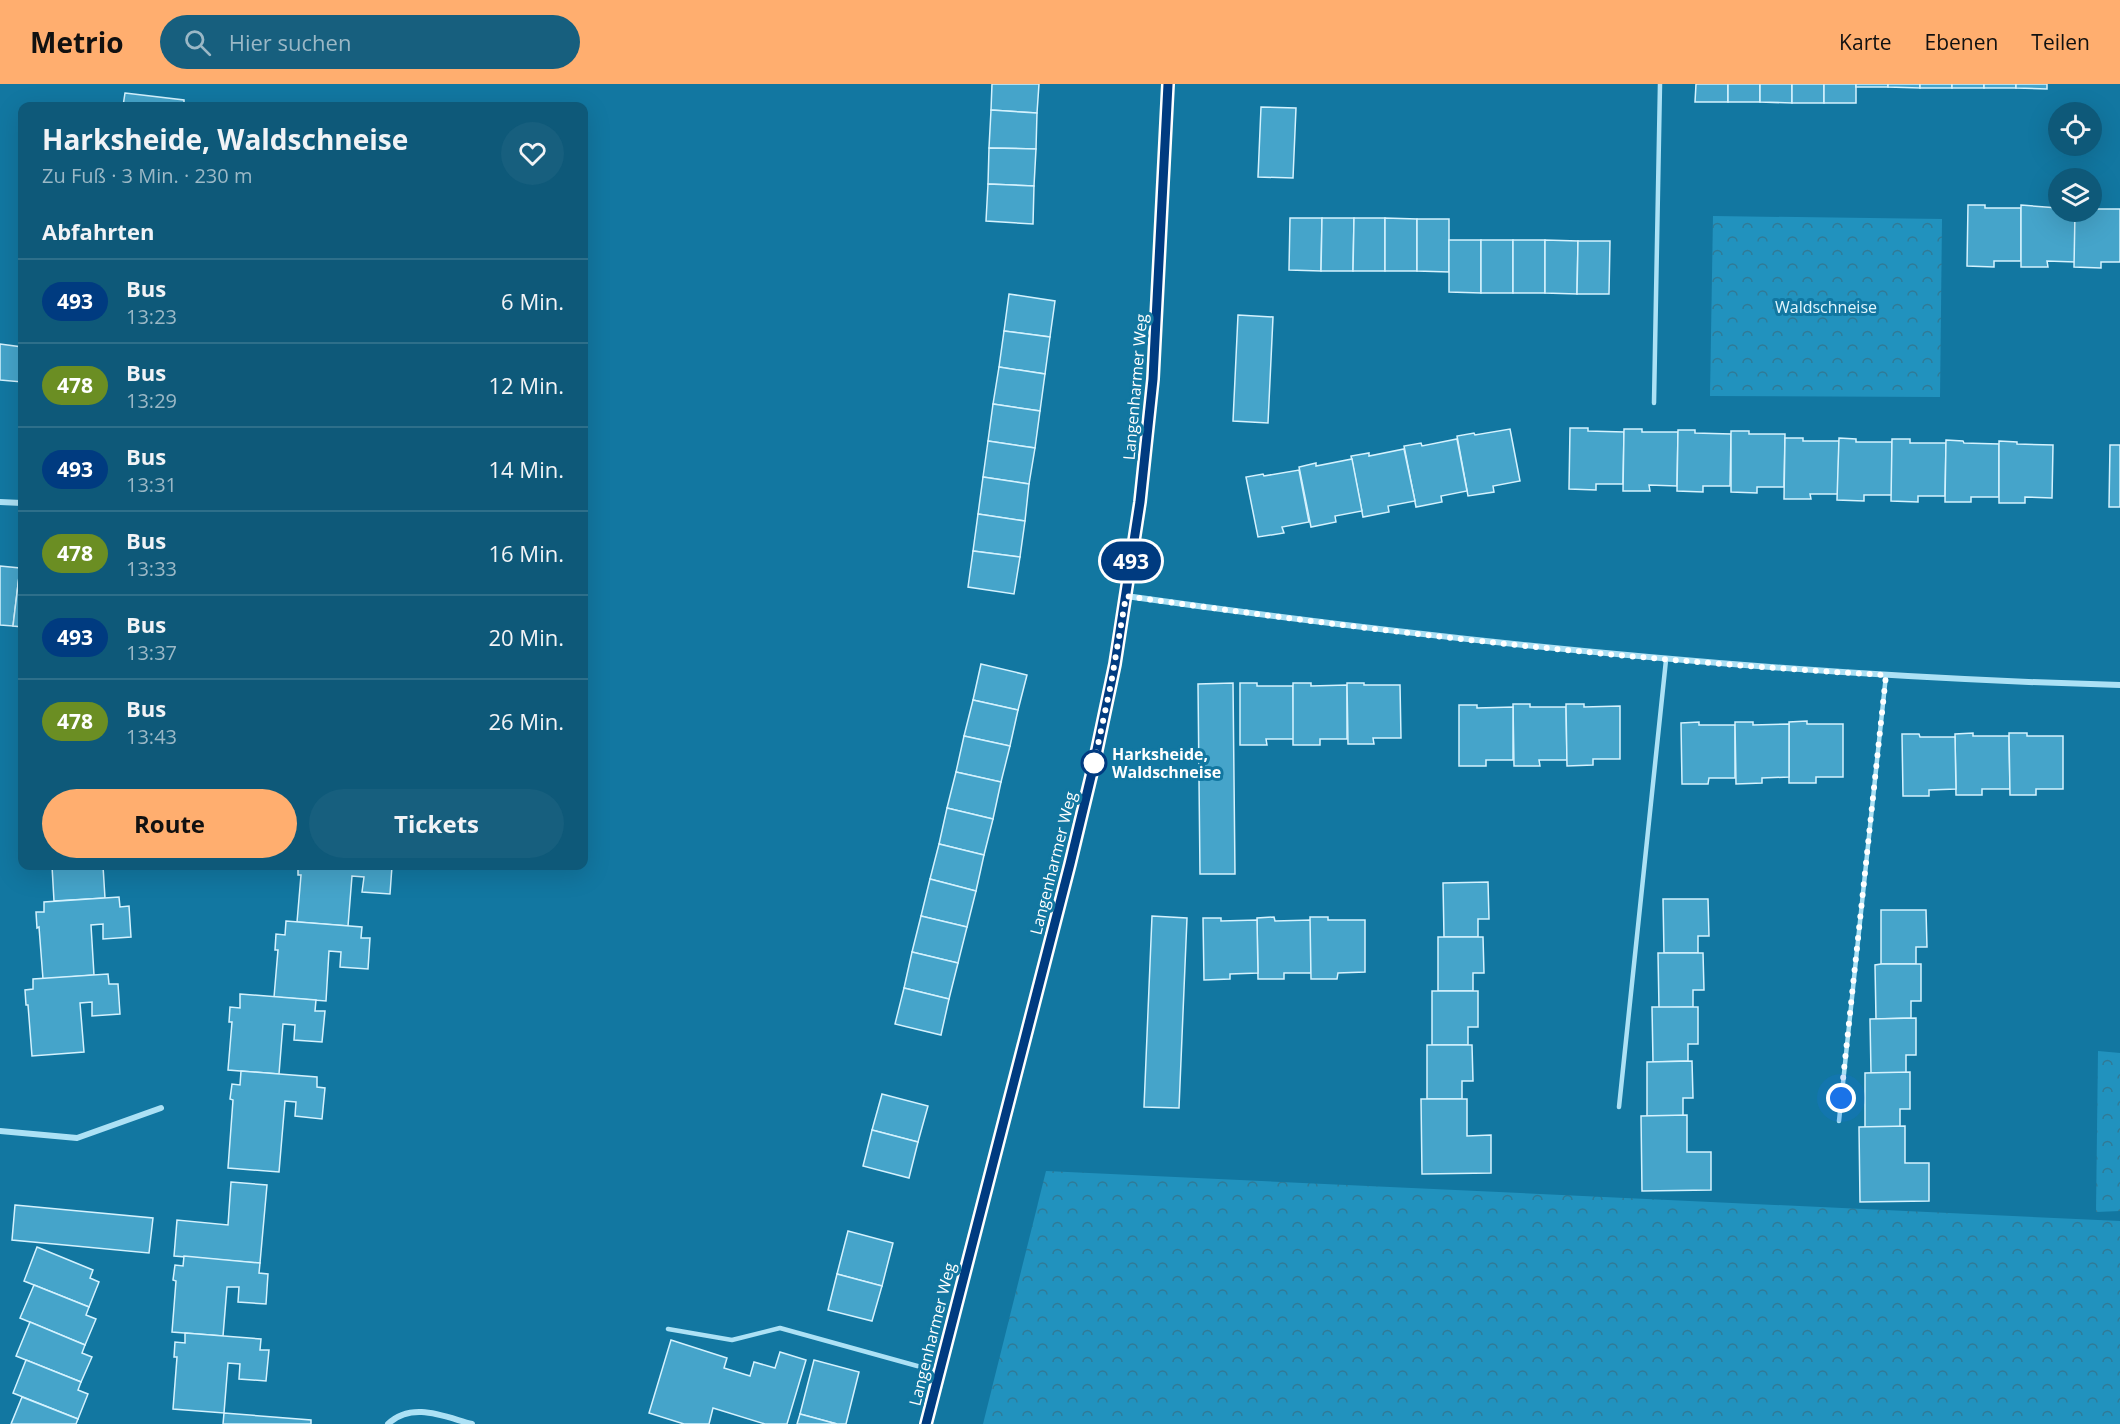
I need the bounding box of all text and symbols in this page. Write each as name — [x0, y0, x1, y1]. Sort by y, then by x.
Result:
search box — [160, 15, 580, 69]
text: Metrio — [30, 23, 124, 61]
icon: search — [181, 26, 214, 59]
text: Hier suchen — [229, 27, 351, 57]
text: Karte — [1839, 28, 1892, 56]
text: Ebenen — [1925, 28, 1998, 56]
text: Teilen — [2031, 28, 2090, 56]
map controls — [2048, 102, 2102, 222]
button: locate — [2048, 102, 2102, 156]
text: Harksheide, Waldschneise — [42, 120, 408, 158]
button: heart — [501, 122, 564, 185]
text: Zu Fuß · 3 Min. · 230 m — [42, 162, 252, 189]
button: layers — [2048, 168, 2102, 222]
text: Abfahrten — [42, 216, 154, 246]
text: Bus — [126, 273, 166, 303]
text: 6 Min. — [501, 286, 564, 316]
text: 493 — [57, 287, 93, 315]
park label: Waldschneise — [1775, 296, 1877, 318]
text: 13:23 — [126, 303, 177, 330]
street label: Langenharmer Weg — [1118, 313, 1152, 461]
text: Bus — [126, 357, 166, 387]
text: 12 Min. — [489, 370, 564, 400]
text: 478 — [57, 371, 93, 399]
text: 13:29 — [126, 387, 177, 414]
text: Bus — [126, 441, 166, 471]
text: 14 Min. — [489, 454, 564, 484]
text: 493 — [57, 455, 93, 483]
text: 13:31 — [126, 471, 177, 498]
text: Bus — [126, 525, 166, 555]
text: 16 Min. — [489, 538, 564, 568]
text: 478 — [57, 539, 93, 567]
line badge: 493 — [1096, 542, 1166, 580]
text: 493 — [1113, 547, 1149, 575]
text: 13:33 — [126, 555, 177, 582]
text: Bus — [126, 609, 166, 639]
text: 20 Min. — [489, 622, 564, 652]
text: 493 — [57, 623, 93, 651]
text: 13:37 — [126, 639, 177, 666]
text: Bus — [126, 693, 166, 723]
text: 26 Min. — [489, 706, 564, 736]
text: 478 — [57, 707, 93, 735]
text: 13:43 — [126, 723, 177, 750]
place label: Harksheide, Waldschneise — [1112, 743, 1221, 783]
marker: Harksheide, Waldschneise — [1081, 750, 1107, 776]
button: Route — [42, 789, 297, 858]
button: Tickets — [309, 789, 564, 858]
street label: Langenharmer Weg — [1025, 789, 1081, 937]
your location — [1826, 1083, 1856, 1113]
street label: Langenharmer Weg — [904, 1260, 960, 1408]

